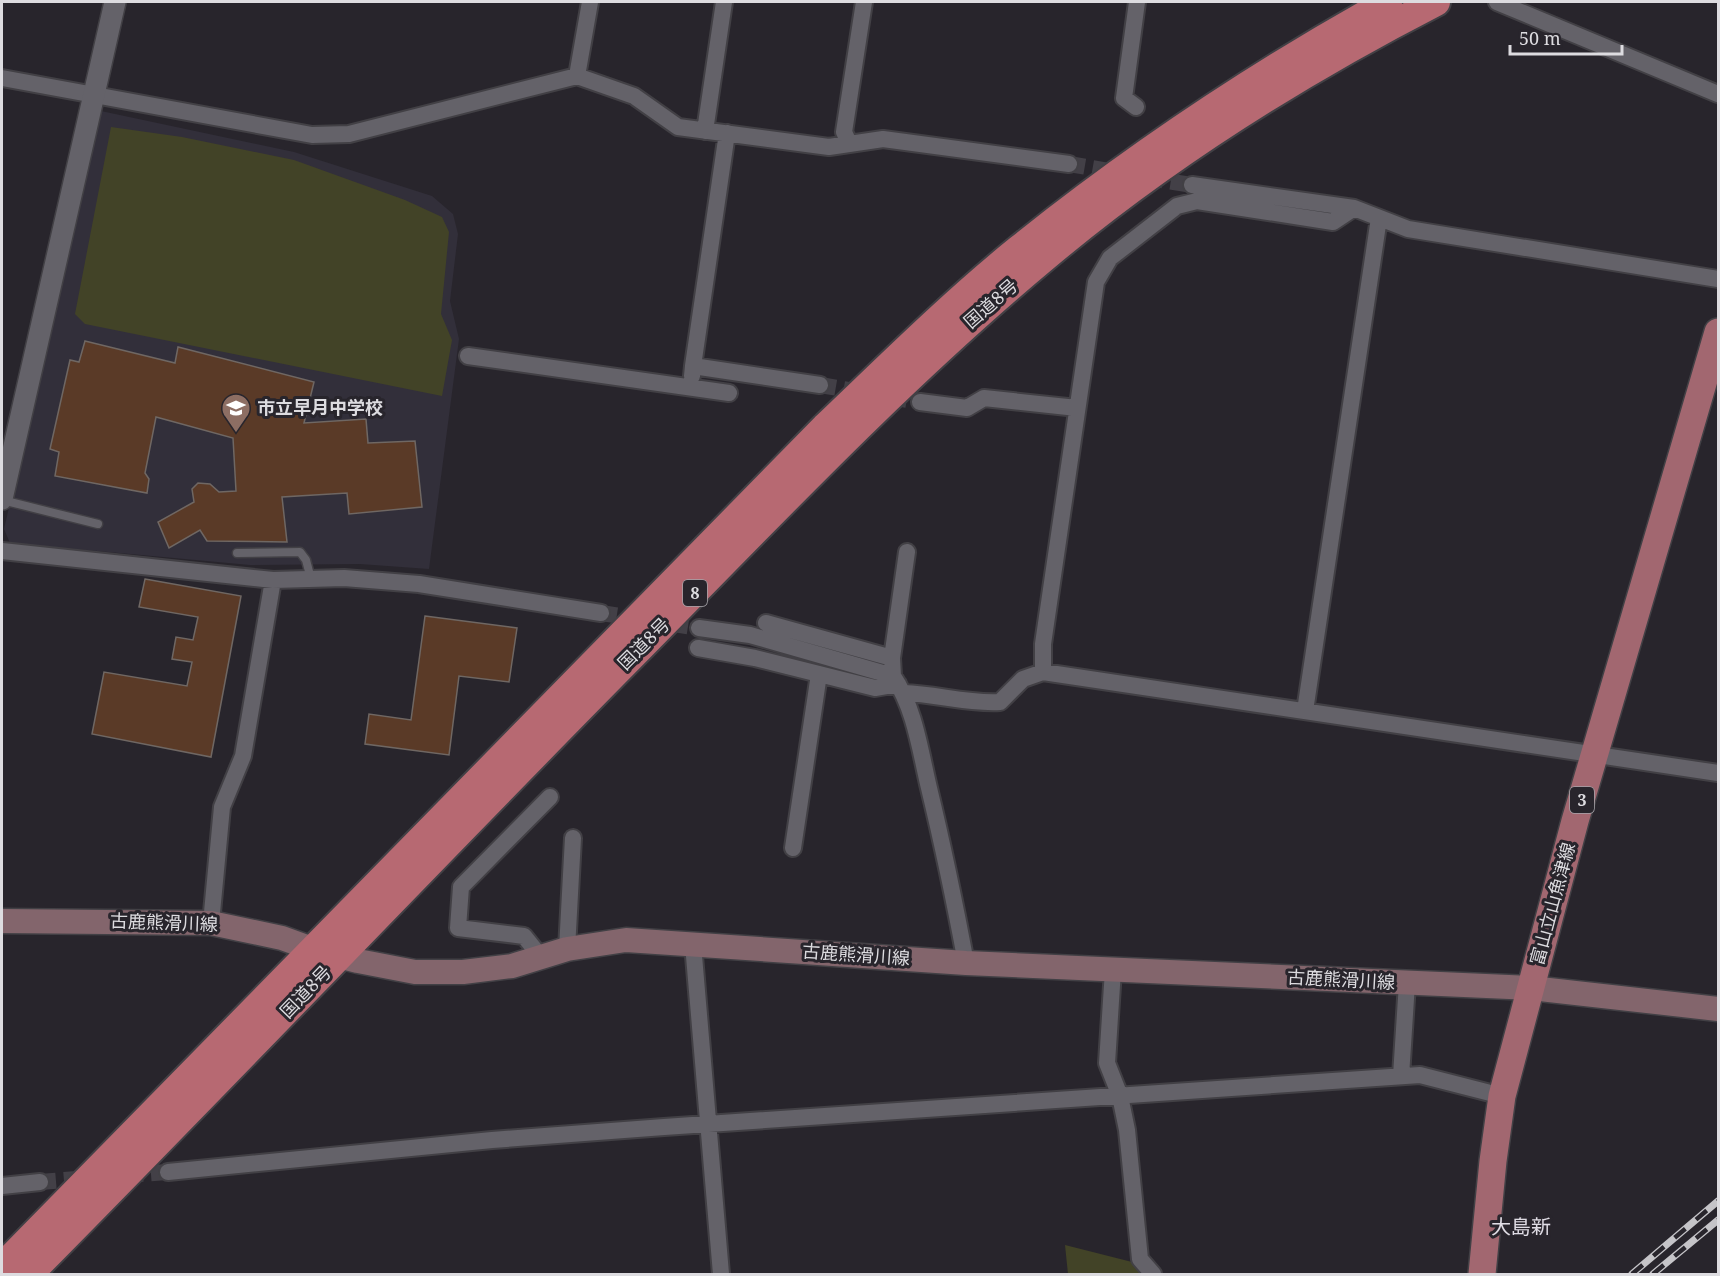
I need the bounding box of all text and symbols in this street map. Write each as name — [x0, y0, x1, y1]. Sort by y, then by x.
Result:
scale bar — [1510, 18, 1622, 56]
text: 50 m — [1519, 26, 1561, 50]
street label: 国道8号 — [958, 273, 1022, 333]
school or university icon: 市立早月中学校 — [220, 392, 252, 434]
place label: 市立早月中学校 — [257, 395, 383, 419]
road number: 8 — [683, 580, 707, 606]
street label: 国道8号 — [612, 612, 674, 674]
road number: 3 — [1570, 787, 1594, 813]
street label: 富山立山魚津線 — [1524, 840, 1580, 968]
street label: 古鹿熊滑川線 — [110, 908, 218, 936]
street label: 古鹿熊滑川線 — [801, 938, 911, 970]
street label: 国道8号 — [274, 960, 336, 1023]
street label: 古鹿熊滑川線 — [1286, 964, 1396, 994]
district label: 大島新 — [1491, 1213, 1551, 1240]

